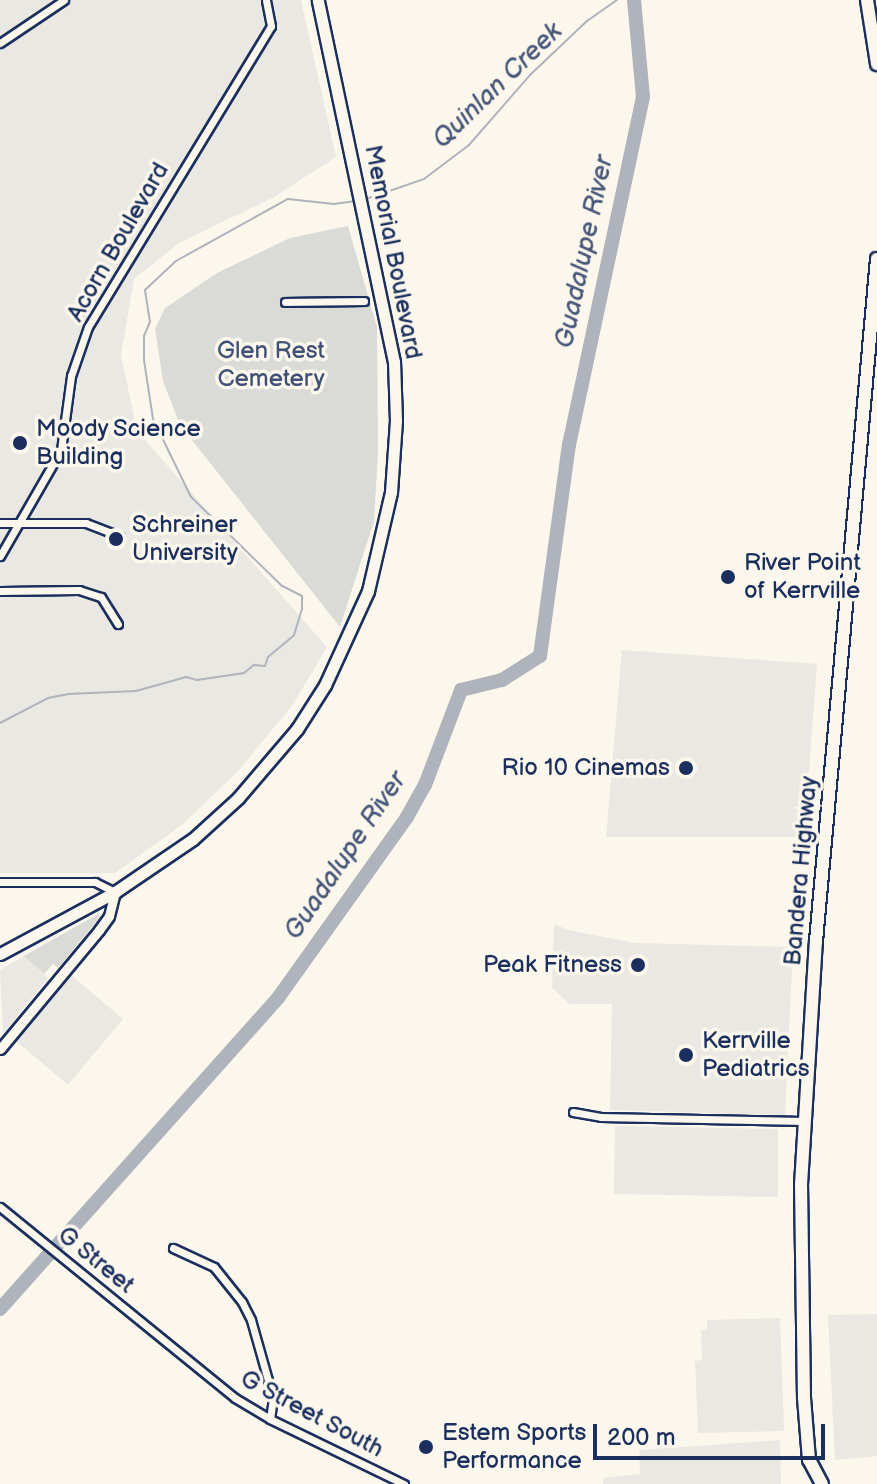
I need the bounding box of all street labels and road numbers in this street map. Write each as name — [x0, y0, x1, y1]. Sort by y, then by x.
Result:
street label: Memorial Boulevard — [358, 143, 428, 361]
street label: Acorn Boulevard — [61, 157, 175, 327]
street label: Bandera Highway — [778, 775, 824, 967]
street label: G Street — [52, 1220, 140, 1300]
street label: G Street South — [235, 1364, 389, 1464]

